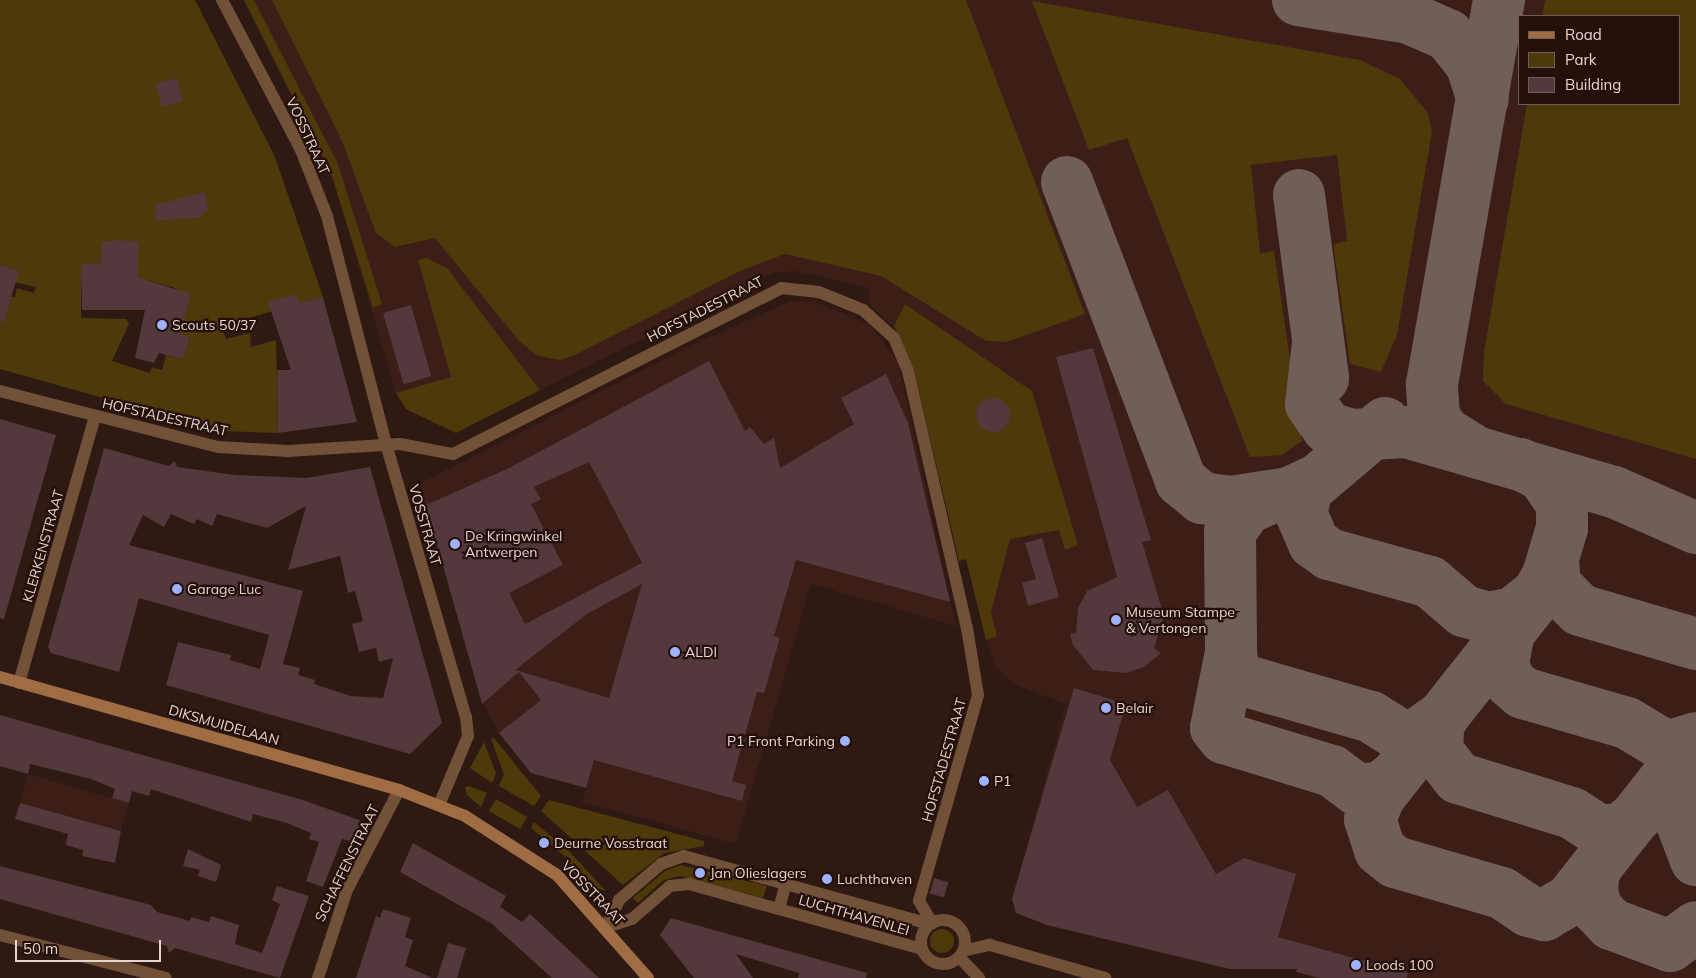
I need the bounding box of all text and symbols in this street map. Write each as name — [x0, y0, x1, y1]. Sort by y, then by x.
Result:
legend — [1518, 15, 1681, 105]
text: Road — [1565, 25, 1602, 44]
text: Park — [1565, 50, 1597, 69]
text: Building — [1565, 75, 1621, 94]
street label: VOSSTRAAT — [283, 95, 333, 177]
street label: HOFSTADESTRAAT — [644, 272, 766, 346]
place label: Scouts 50/37 — [172, 317, 257, 333]
marker: Scouts 50/37 — [156, 319, 168, 331]
street label: HOFSTADESTRAAT — [101, 394, 229, 440]
street label: VOSSTRAAT — [405, 483, 445, 567]
street label: KLERKENSTRAAT — [19, 488, 67, 604]
place label: De Kringwinkel Antwerpen — [465, 528, 562, 560]
marker: De Kringwinkel Antwerpen — [449, 538, 461, 550]
place label: Garage Luc — [187, 581, 261, 597]
marker: Garage Luc — [171, 583, 183, 595]
place label: Museum Stampe & Vertongen — [1126, 604, 1235, 636]
marker: Museum Stampe & Vertongen — [1110, 614, 1122, 626]
place label: ALDI — [685, 644, 717, 660]
marker: ALDI — [669, 646, 681, 658]
street label: HOFSTADESTRAAT — [918, 696, 970, 824]
place label: Belair — [1116, 700, 1153, 716]
street label: DIKSMUIDELAAN — [167, 701, 281, 749]
marker: Belair — [1100, 702, 1112, 714]
place label: P1 Front Parking — [727, 733, 835, 749]
marker: P1 Front Parking — [839, 735, 851, 747]
place label: P1 — [994, 773, 1012, 789]
marker: P1 — [978, 775, 990, 787]
street label: SCHAFFENSTRAAT — [311, 802, 383, 924]
place label: Deurne Vosstraat — [554, 835, 667, 851]
marker: Deurne Vosstraat — [538, 837, 550, 849]
street label: VOSSTRAAT — [558, 857, 628, 929]
place label: Jan Olieslagers — [710, 865, 807, 881]
marker: Jan Olieslagers — [694, 867, 706, 879]
place label: Luchthaven — [837, 871, 912, 887]
marker: Luchthaven — [821, 873, 833, 885]
street label: LUCHTHAVENLEI — [797, 891, 911, 939]
scale bar — [18, 930, 164, 962]
text: 50 m — [23, 939, 58, 958]
place label: Loods 100 — [1366, 957, 1434, 973]
marker: Loods 100 — [1350, 959, 1362, 971]

